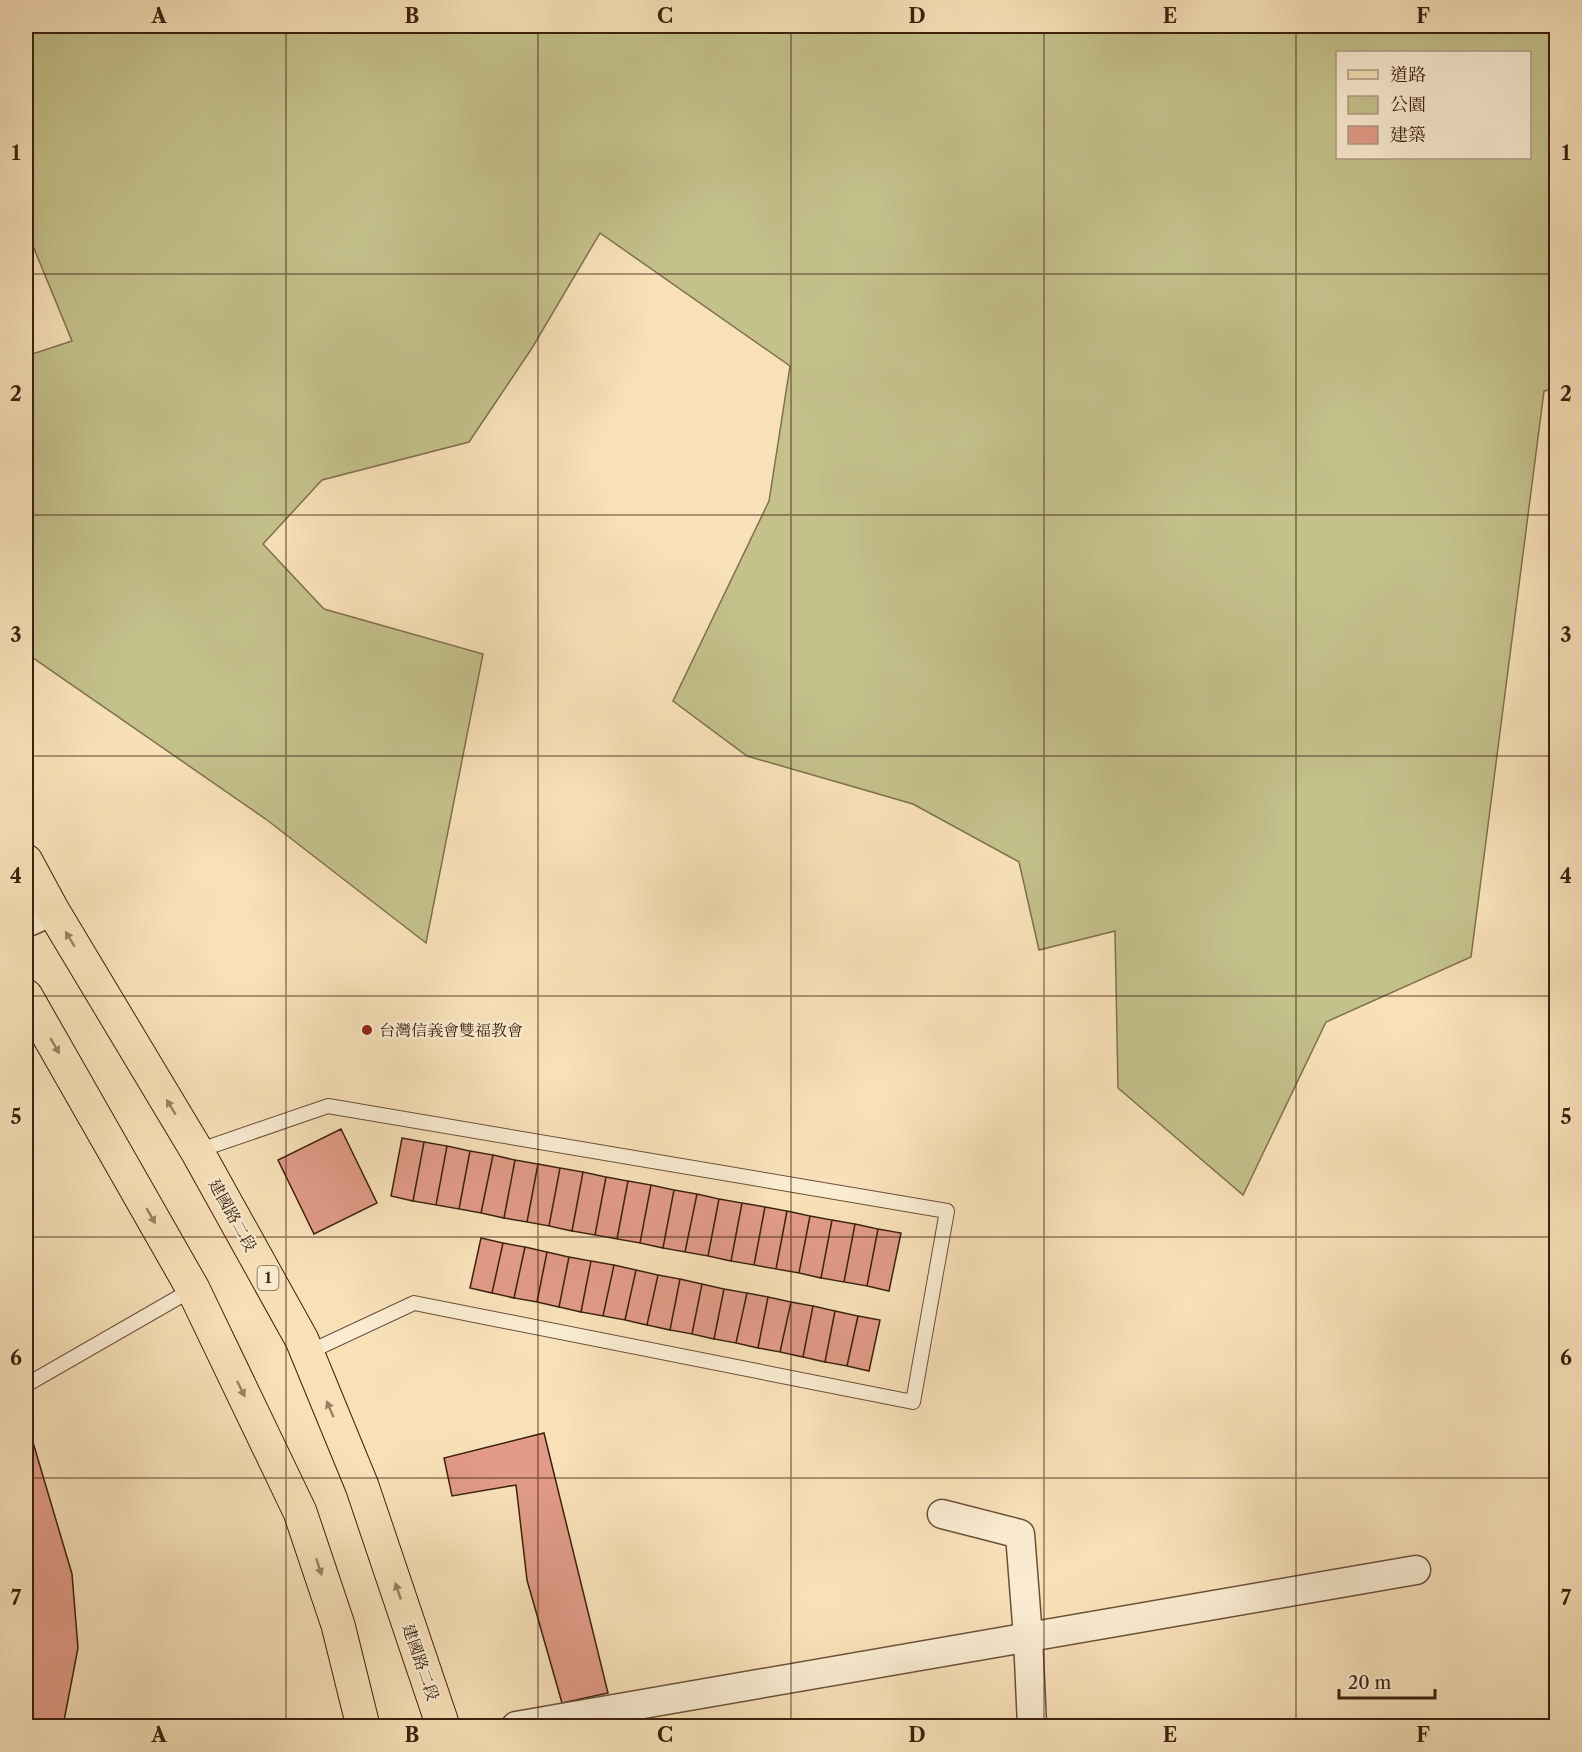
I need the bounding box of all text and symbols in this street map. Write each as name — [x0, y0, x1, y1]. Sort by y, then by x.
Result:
text: A — [150, 4, 167, 28]
text: B — [405, 4, 420, 28]
text: C — [657, 4, 673, 28]
text: D — [908, 4, 926, 28]
text: E — [1163, 4, 1177, 28]
text: F — [1416, 4, 1430, 28]
legend — [1336, 51, 1531, 159]
text: 道路 — [1390, 64, 1426, 86]
text: 公園 — [1390, 94, 1426, 116]
text: 建築 — [1390, 124, 1426, 146]
text: 1 — [12, 141, 21, 165]
text: 1 — [1562, 141, 1571, 165]
text: 2 — [10, 382, 22, 406]
text: 2 — [1560, 382, 1572, 406]
text: 3 — [10, 623, 22, 647]
text: 3 — [1560, 623, 1572, 647]
text: 4 — [10, 864, 22, 888]
text: 4 — [1560, 864, 1572, 888]
one-way arrow — [65, 931, 76, 947]
place label: 台灣信義會雙福教會 — [379, 1020, 523, 1040]
marker: 台灣信義會雙福教會 — [360, 1023, 374, 1037]
one-way arrow — [49, 1038, 60, 1054]
one-way arrow — [165, 1099, 176, 1115]
text: 5 — [10, 1105, 22, 1129]
text: 5 — [1560, 1105, 1572, 1129]
street label: 建國路二段 — [205, 1175, 261, 1255]
one-way arrow — [146, 1207, 156, 1224]
road number: 1 — [258, 1266, 278, 1290]
text: 6 — [10, 1346, 22, 1370]
text: 6 — [1560, 1346, 1572, 1370]
one-way arrow — [237, 1380, 246, 1397]
one-way arrow — [325, 1399, 335, 1417]
one-way arrow — [314, 1558, 324, 1576]
one-way arrow — [392, 1582, 402, 1600]
text: 7 — [11, 1586, 22, 1610]
text: 7 — [1561, 1586, 1572, 1610]
street label: 建國路二段 — [399, 1621, 443, 1703]
scale bar — [1339, 1662, 1435, 1700]
text: 20 m — [1348, 1672, 1392, 1694]
text: A — [150, 1723, 167, 1747]
text: B — [405, 1723, 420, 1747]
text: C — [657, 1723, 673, 1747]
text: D — [908, 1723, 926, 1747]
text: E — [1163, 1723, 1177, 1747]
text: F — [1416, 1723, 1430, 1747]

